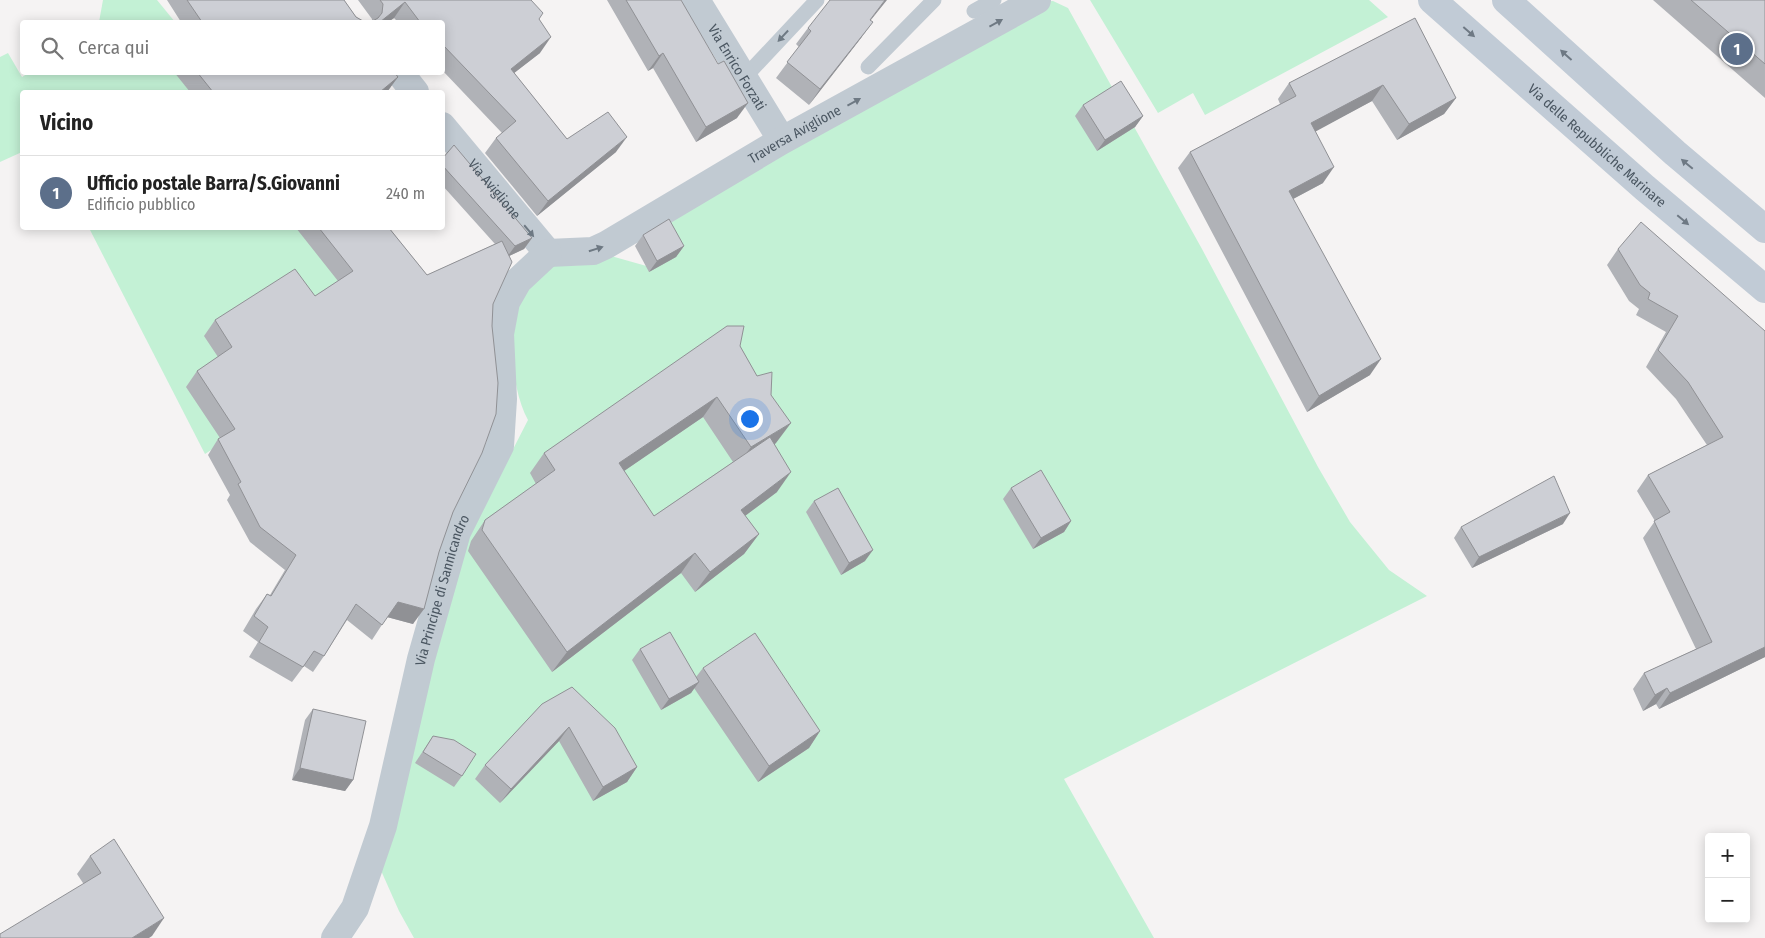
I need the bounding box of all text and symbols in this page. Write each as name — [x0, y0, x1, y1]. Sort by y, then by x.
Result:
one-way arrow — [990, 18, 1003, 27]
search box — [20, 20, 445, 75]
street label: Via Enrico Forzati — [704, 22, 770, 114]
one-way arrow — [1462, 26, 1474, 38]
one-way arrow — [777, 29, 789, 41]
pin: 1 — [1721, 30, 1753, 68]
icon: search — [38, 34, 66, 62]
text: Cerca qui — [78, 36, 149, 59]
one-way arrow — [1561, 49, 1573, 61]
street label: Via delle Repubbliche Marinare — [1524, 80, 1670, 211]
one-way arrow — [847, 98, 862, 106]
street label: Traversa Aviglione — [745, 102, 844, 168]
text: Vicino — [40, 110, 93, 136]
street label: Via Aviglione — [464, 156, 524, 223]
one-way arrow — [1681, 158, 1694, 169]
text: Ufficio postale Barra/S.Giovanni — [87, 172, 340, 195]
text: 1 — [53, 184, 59, 203]
text: 240 m — [386, 184, 425, 203]
text: Edificio pubblico — [87, 195, 195, 214]
one-way arrow — [1677, 214, 1689, 225]
one-way arrow — [524, 224, 535, 237]
one-way arrow — [589, 244, 604, 252]
your location — [737, 406, 763, 432]
street label: Via Principe di Sannicandro — [412, 512, 473, 667]
map controls — [1705, 833, 1750, 923]
button: + — [1705, 833, 1750, 878]
button: − — [1705, 878, 1750, 923]

